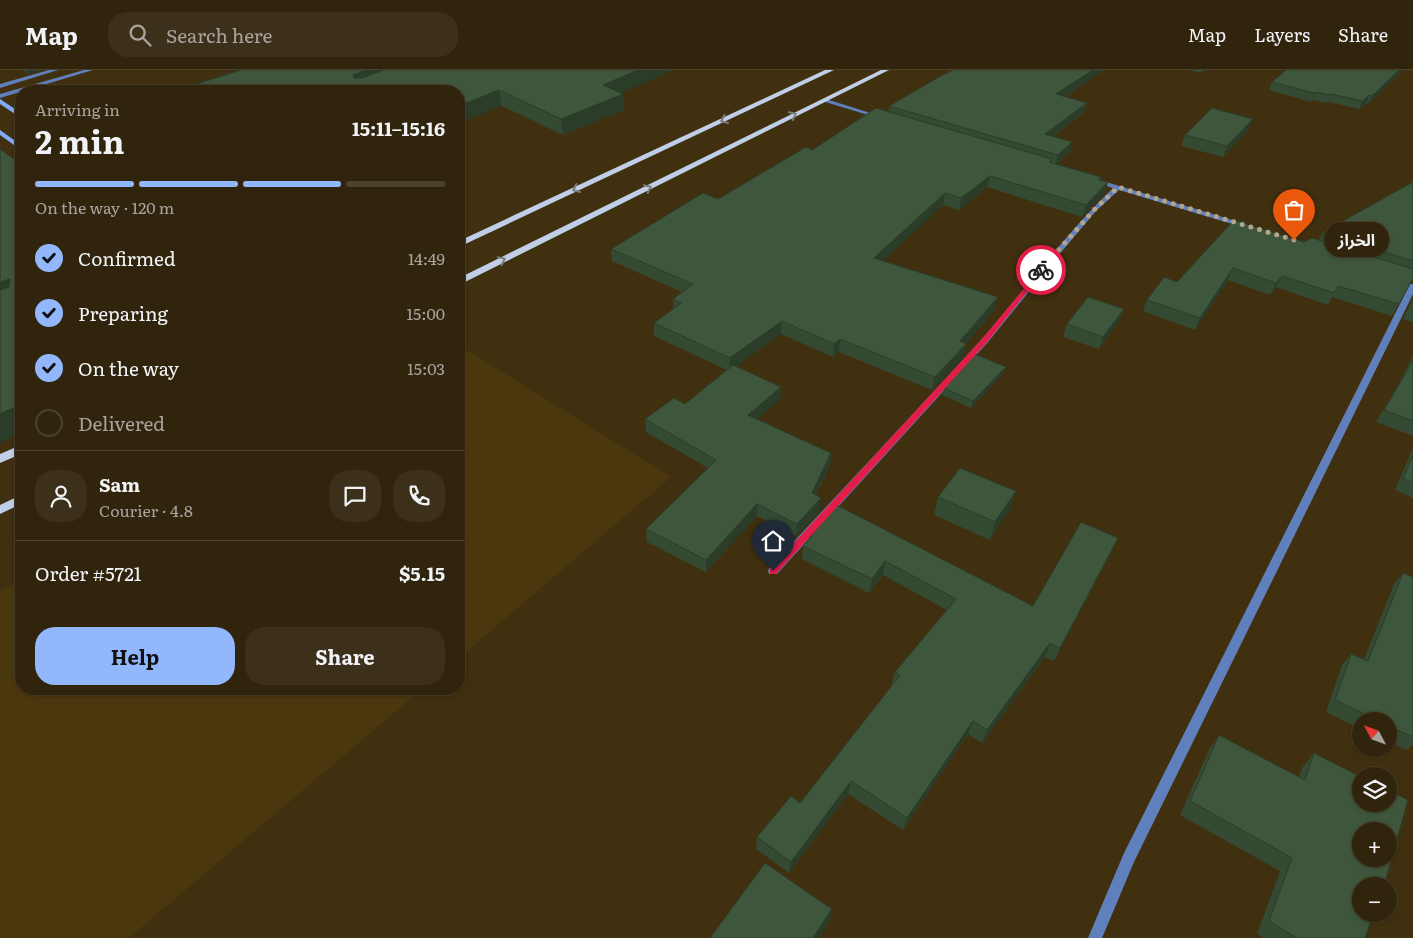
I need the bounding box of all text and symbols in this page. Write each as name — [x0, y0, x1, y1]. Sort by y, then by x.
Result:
search box — [108, 12, 458, 57]
text: Map — [25, 17, 78, 52]
icon: search — [126, 21, 154, 49]
text: Search here — [166, 21, 272, 49]
text: Map — [1188, 21, 1226, 48]
text: Layers — [1254, 21, 1310, 48]
text: Share — [1338, 21, 1388, 48]
text: Arriving in — [35, 97, 120, 121]
one-way arrow — [788, 111, 797, 121]
text: 15:11–15:16 — [352, 114, 445, 142]
one-way arrow — [720, 114, 729, 125]
text: 2 min — [35, 116, 124, 164]
one-way arrow — [572, 183, 581, 193]
one-way arrow — [643, 184, 652, 194]
pin — [1273, 189, 1315, 240]
text: On the way · 120 m — [35, 195, 174, 219]
icon: bag — [1280, 196, 1308, 224]
callout: الخراز — [1324, 222, 1389, 258]
text: الخراز — [1338, 227, 1375, 251]
icon: check — [35, 244, 63, 272]
text: Confirmed — [78, 244, 176, 272]
courier — [1016, 245, 1066, 295]
text: 14:49 — [408, 246, 445, 270]
one-way arrow — [497, 256, 506, 266]
icon: bike — [1027, 256, 1055, 284]
icon: check — [35, 299, 63, 327]
text: Preparing — [78, 299, 168, 327]
text: 15:00 — [407, 301, 445, 325]
icon: check — [35, 354, 63, 382]
text: On the way — [78, 354, 179, 382]
text: 15:03 — [407, 356, 445, 380]
text: Delivered — [78, 409, 165, 437]
button: person — [35, 470, 87, 522]
text: Sam — [99, 470, 140, 498]
button: chat — [329, 470, 381, 522]
button: phone — [393, 470, 445, 522]
text: Courier · 4.8 — [99, 498, 193, 522]
pin — [752, 520, 794, 571]
icon: home — [759, 527, 787, 555]
text: Order #5721 — [35, 559, 142, 587]
text: $5.15 — [399, 559, 445, 587]
button: Help — [35, 627, 235, 685]
button: Share — [245, 627, 445, 685]
north arrow — [1352, 712, 1398, 758]
map controls — [1352, 712, 1397, 922]
button: layers — [1352, 767, 1397, 812]
button: + — [1352, 822, 1397, 867]
button: − — [1352, 877, 1397, 922]

